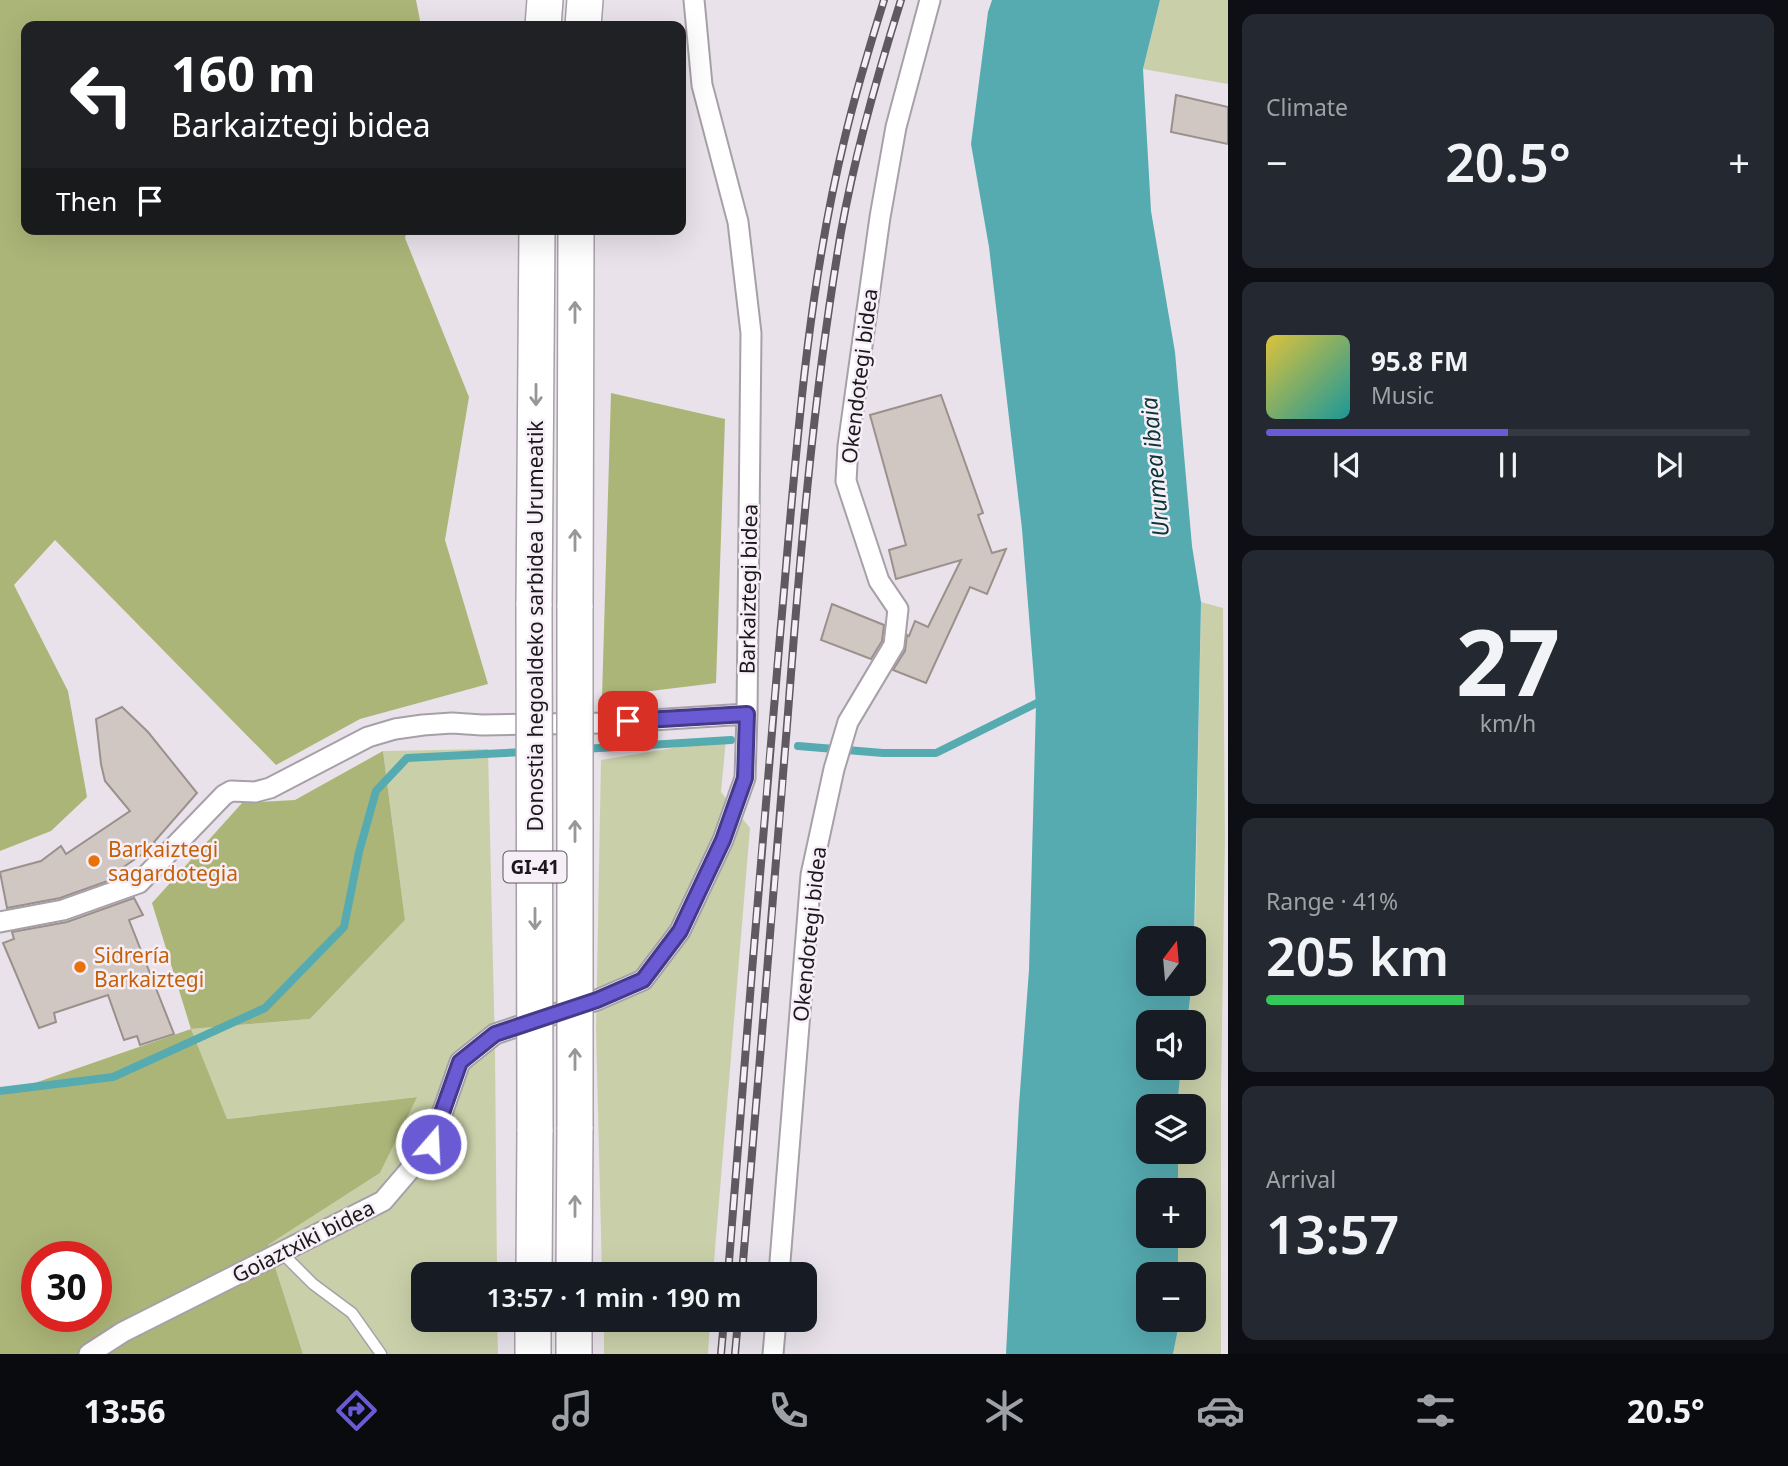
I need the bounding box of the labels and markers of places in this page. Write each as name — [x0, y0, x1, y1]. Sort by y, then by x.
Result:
pin — [598, 691, 658, 751]
place label: Barkaiztegi sagardotegia — [108, 835, 238, 887]
marker: Barkaiztegi sagardotegia — [86, 853, 102, 869]
place label: Sidrería Barkaiztegi — [94, 941, 204, 993]
marker: Sidrería Barkaiztegi — [72, 959, 88, 975]

